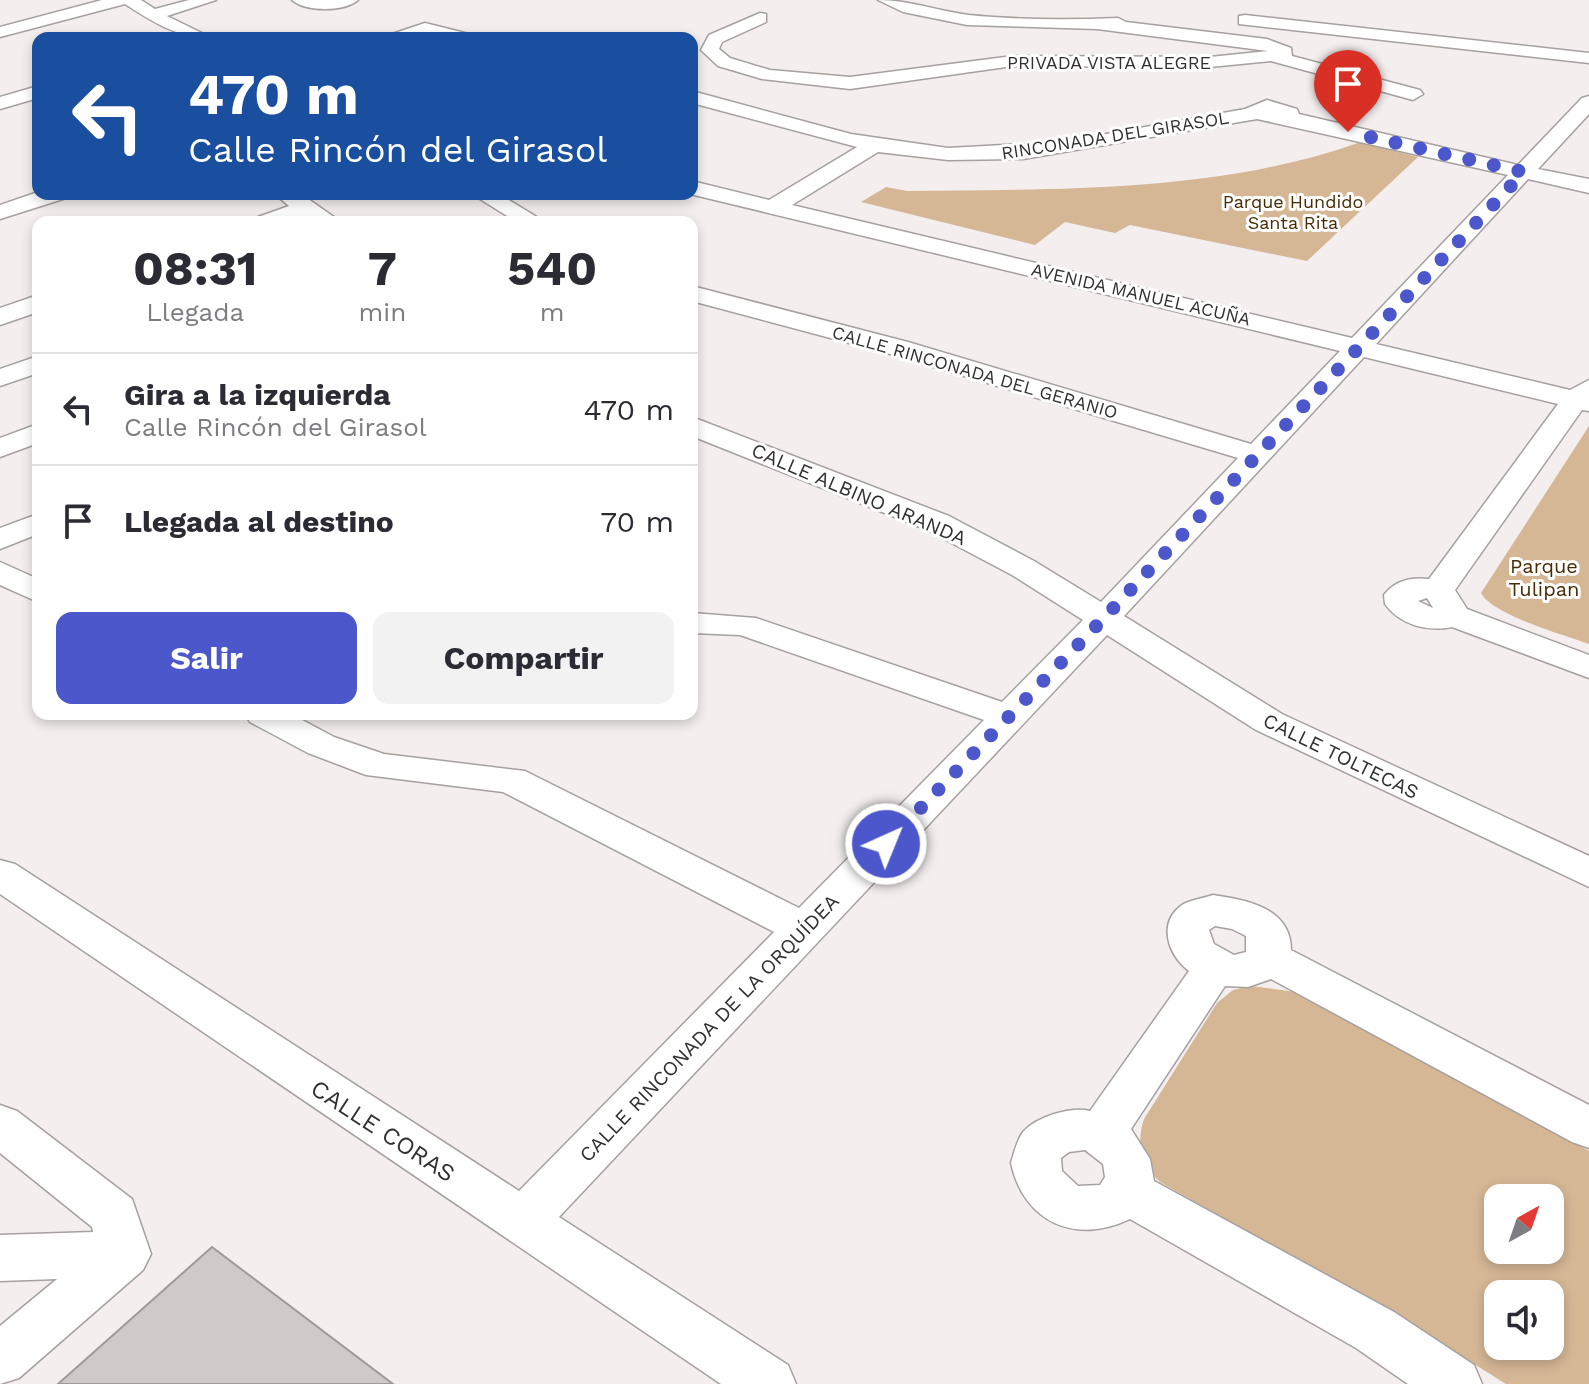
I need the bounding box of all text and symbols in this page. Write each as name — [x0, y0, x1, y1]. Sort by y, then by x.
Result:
pin — [1314, 50, 1382, 132]
street label: PRIVADA VISTA ALEGRE — [1007, 52, 1211, 73]
text: 470 m — [188, 62, 359, 128]
icon: arrive — [1326, 62, 1370, 106]
icon: left — [56, 64, 160, 168]
street label: RINCONADA DEL GIRASOL — [1000, 107, 1230, 163]
text: Calle Rincón del Girasol — [188, 129, 607, 171]
park label: Parque Hundido Santa Rita — [1223, 191, 1363, 233]
text: 08:31 — [133, 240, 258, 297]
text: 7 — [368, 240, 397, 297]
text: 540 — [507, 240, 597, 297]
street label: AVENIDA MANUEL ACUÑA — [1029, 259, 1253, 329]
text: Llegada — [146, 297, 244, 327]
text: min — [358, 297, 406, 327]
text: m — [540, 297, 565, 327]
street label: CALLE RINCONADA DEL GERANIO — [830, 321, 1120, 423]
text: Gira a la izquierda — [124, 377, 391, 412]
icon: left — [56, 387, 100, 431]
text: 470 m — [583, 392, 674, 427]
text: Calle Rincón del Girasol — [124, 412, 427, 442]
street label: CALLE ALBINO ARANDA — [748, 438, 970, 550]
icon: arrive — [56, 499, 100, 543]
text: Llegada al destino — [124, 504, 394, 539]
text: 70 m — [600, 504, 674, 539]
park label: Parque Tulipan — [1509, 554, 1579, 601]
button: Salir — [56, 612, 357, 704]
button: Compartir — [373, 612, 674, 704]
street label: CALLE TOLTECAS — [1259, 708, 1423, 804]
position arrow — [844, 802, 928, 886]
street label: CALLE RINCONADA DE LA ORQUÍDEA — [574, 889, 844, 1167]
street label: CALLE CORAS — [306, 1074, 460, 1188]
north arrow — [1484, 1184, 1564, 1264]
map controls — [1484, 1184, 1564, 1360]
button: sound — [1484, 1280, 1564, 1360]

